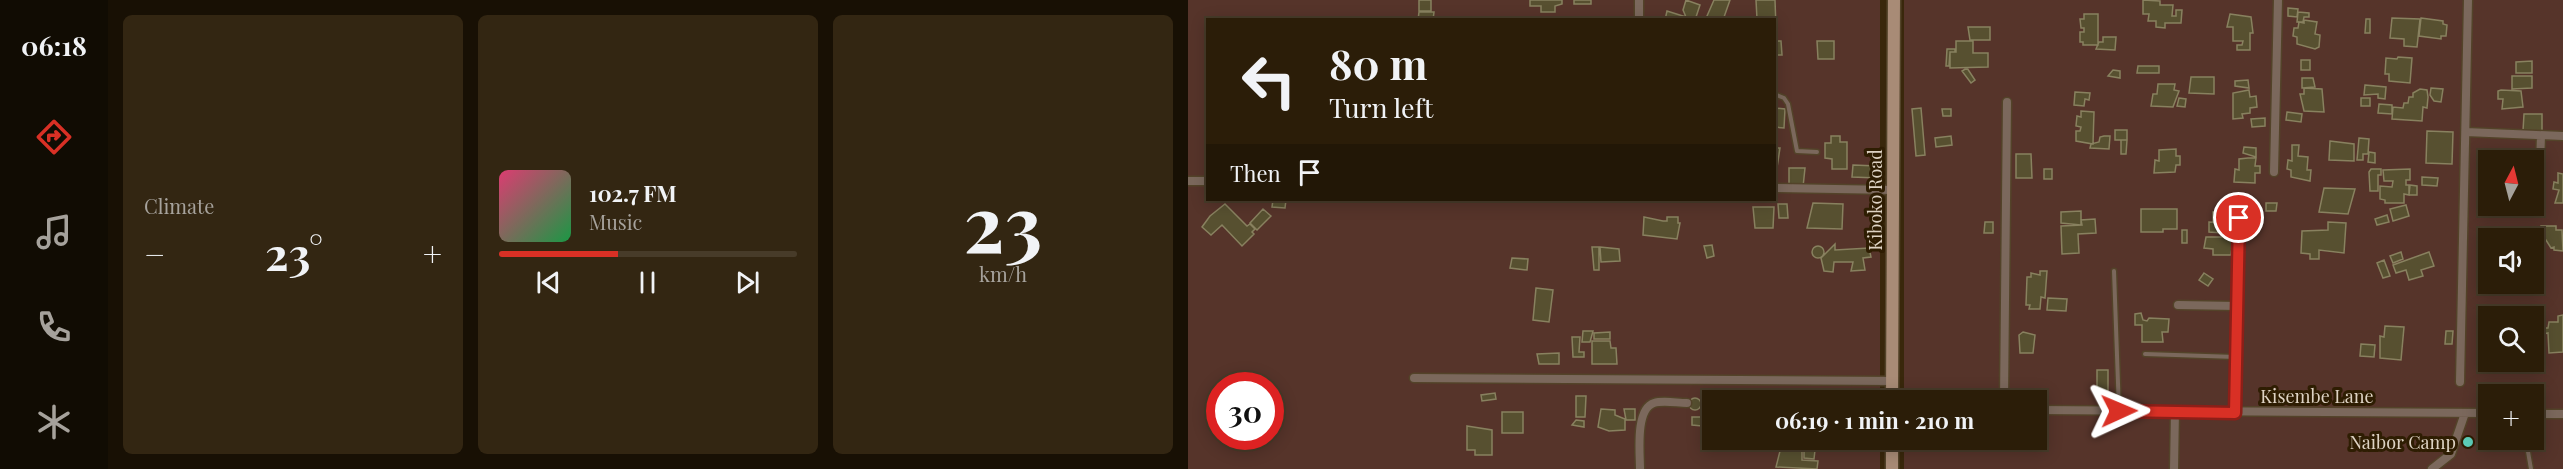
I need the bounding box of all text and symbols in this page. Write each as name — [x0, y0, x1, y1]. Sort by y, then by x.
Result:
text: 06:18 — [21, 27, 87, 63]
text: 80 m — [1329, 35, 1427, 91]
icon: left — [1230, 42, 1308, 120]
text: Turn left — [1329, 89, 1433, 125]
icon: directions — [33, 116, 75, 158]
street label: Kiboko Road — [1863, 149, 1887, 251]
north arrow — [2478, 150, 2544, 216]
map controls — [2478, 150, 2544, 450]
icon: arrive — [1293, 156, 1326, 189]
text: Then — [1230, 158, 1281, 188]
text: 23 — [964, 169, 1042, 273]
text: 102.7 FM — [589, 178, 677, 208]
text: Climate — [144, 192, 214, 219]
pin — [2213, 192, 2264, 243]
icon: arrive — [2222, 201, 2255, 234]
text: Music — [589, 208, 642, 235]
icon: music — [33, 211, 75, 253]
text: 23° — [265, 222, 323, 282]
button: sound — [2478, 228, 2544, 294]
text: − — [144, 231, 165, 275]
text: + — [423, 231, 442, 275]
text: km/h — [979, 260, 1027, 287]
icon: previous — [532, 266, 565, 299]
icon: pause — [631, 266, 664, 299]
icon: next — [731, 266, 764, 299]
icon: phone — [33, 306, 75, 348]
button: search — [2478, 306, 2544, 372]
speed limit sign: 30 — [1206, 372, 1284, 450]
position arrow — [2087, 379, 2151, 443]
street label: Kisembe Lane — [2260, 384, 2374, 408]
button: + — [2478, 384, 2544, 450]
icon: climate — [33, 401, 75, 443]
text: 06:19 · 1 min · 210 m — [1775, 405, 1974, 435]
place label: Naibor Camp — [2350, 430, 2456, 454]
marker: Naibor Camp — [2461, 435, 2475, 449]

